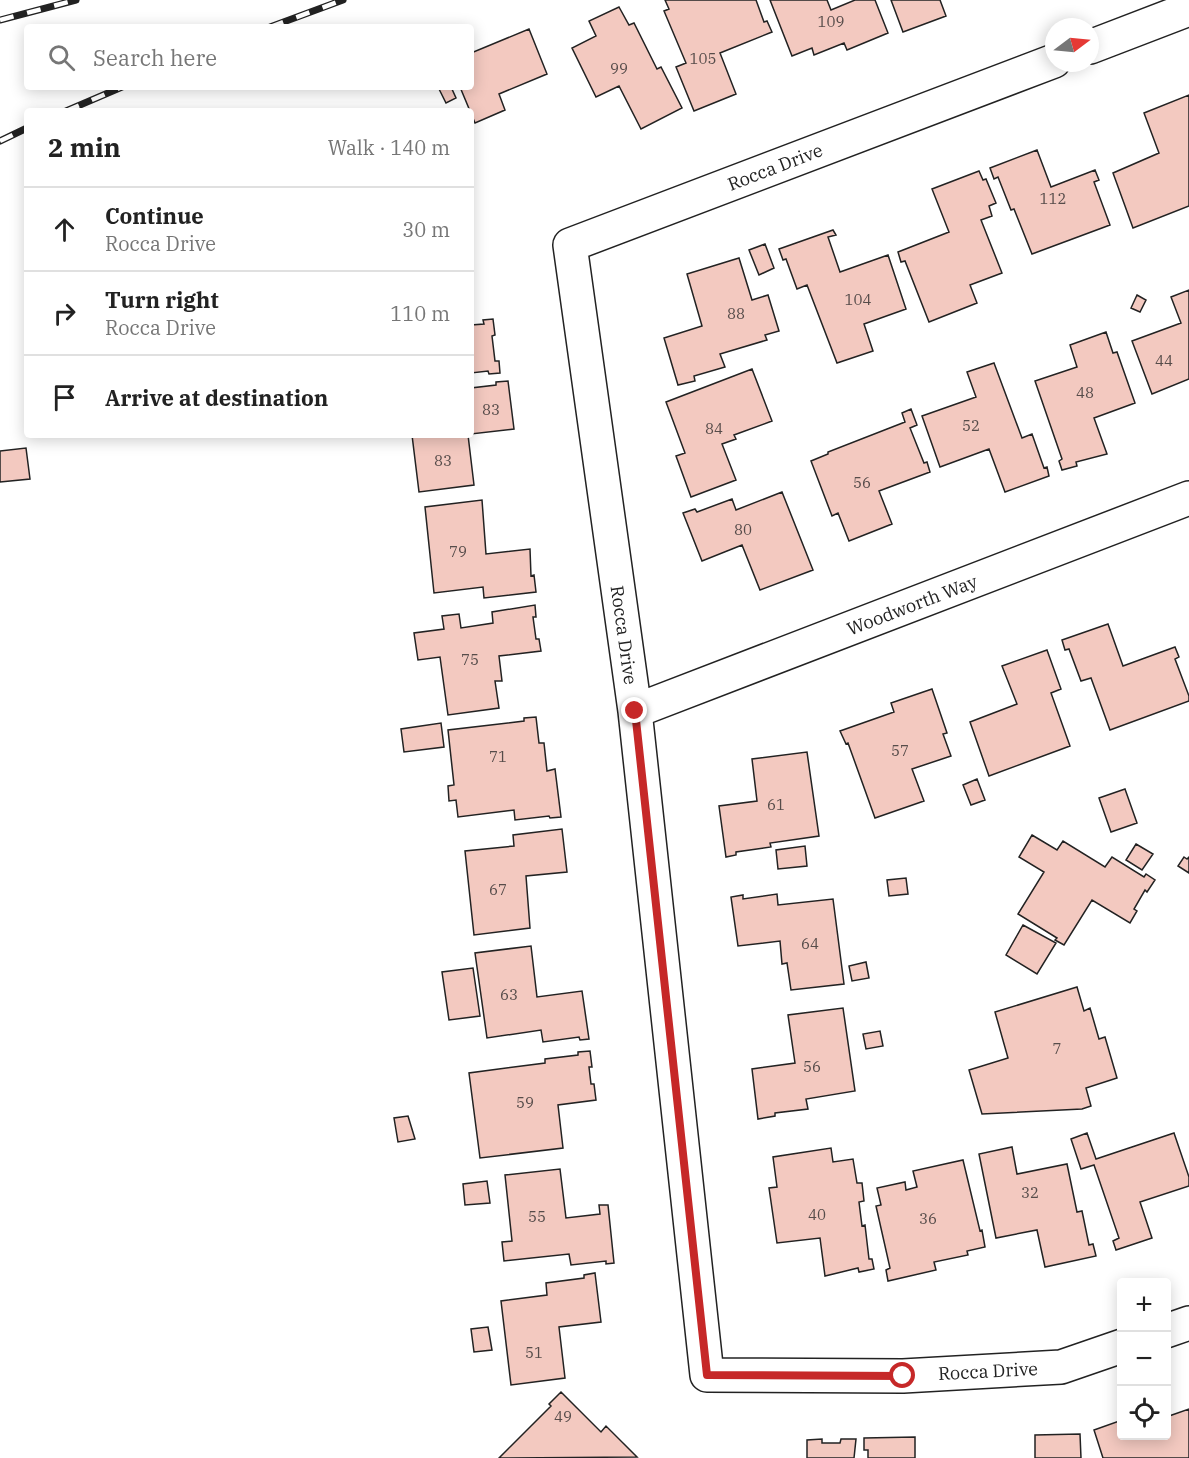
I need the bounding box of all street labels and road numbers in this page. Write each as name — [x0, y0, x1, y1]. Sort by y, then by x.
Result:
street label: Rocca Drive — [724, 138, 826, 196]
street label: Woodworth Way — [844, 569, 981, 640]
street label: Rocca Drive — [606, 584, 642, 686]
street label: Rocca Drive — [937, 1357, 1039, 1385]

